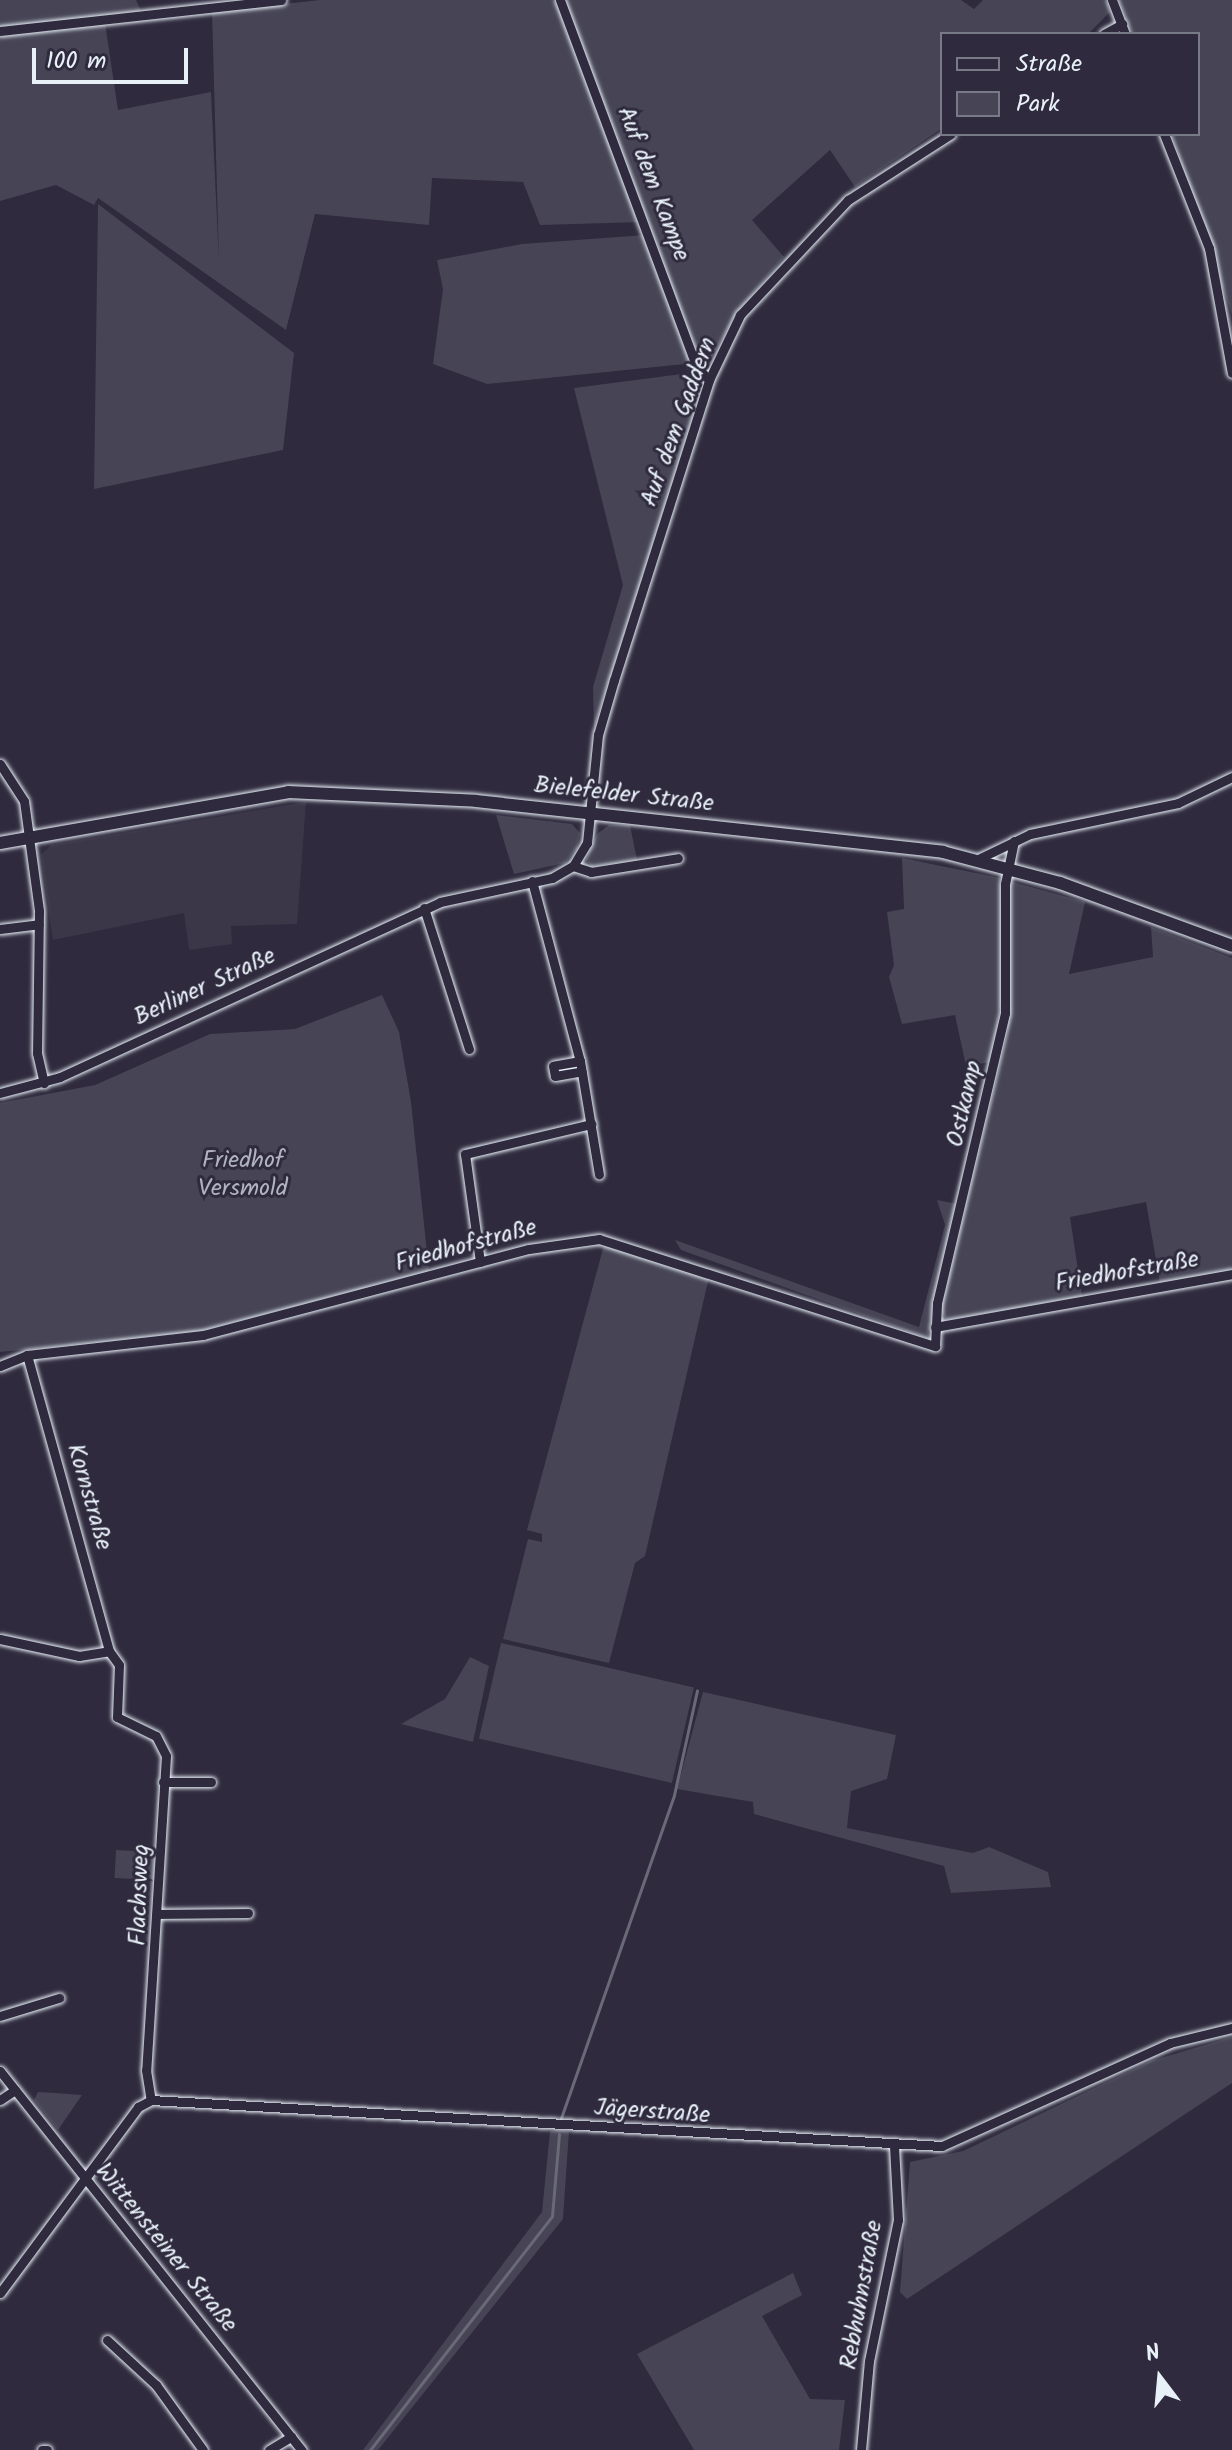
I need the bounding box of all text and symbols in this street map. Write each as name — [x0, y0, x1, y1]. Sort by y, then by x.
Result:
scale bar — [36, 32, 192, 82]
legend — [940, 32, 1200, 136]
text: 100 m — [46, 42, 106, 81]
text: Straße — [1016, 45, 1082, 84]
text: Park — [1016, 85, 1060, 124]
street label: Auf dem Kampe — [610, 103, 696, 265]
street label: Auf dem Gaddern — [635, 334, 723, 510]
street label: Bielefelder Straße — [533, 771, 715, 819]
street label: Berliner Straße — [130, 942, 280, 1032]
street label: Ostkamp — [941, 1058, 989, 1150]
park label: Friedhof Versmold — [198, 1147, 288, 1203]
street label: Friedhofstraße — [392, 1213, 540, 1279]
street label: Friedhofstraße — [1053, 1245, 1201, 1299]
street label: Kornstraße — [60, 1440, 118, 1554]
street label: Flachsweg — [124, 1844, 156, 1946]
street label: Jägerstraße — [593, 2094, 711, 2130]
street label: Wittensteiner Straße — [89, 2157, 243, 2339]
street label: Rebhuhnstraße — [835, 2218, 889, 2372]
text: N — [1142, 2336, 1165, 2373]
north arrow — [1120, 2338, 1200, 2418]

